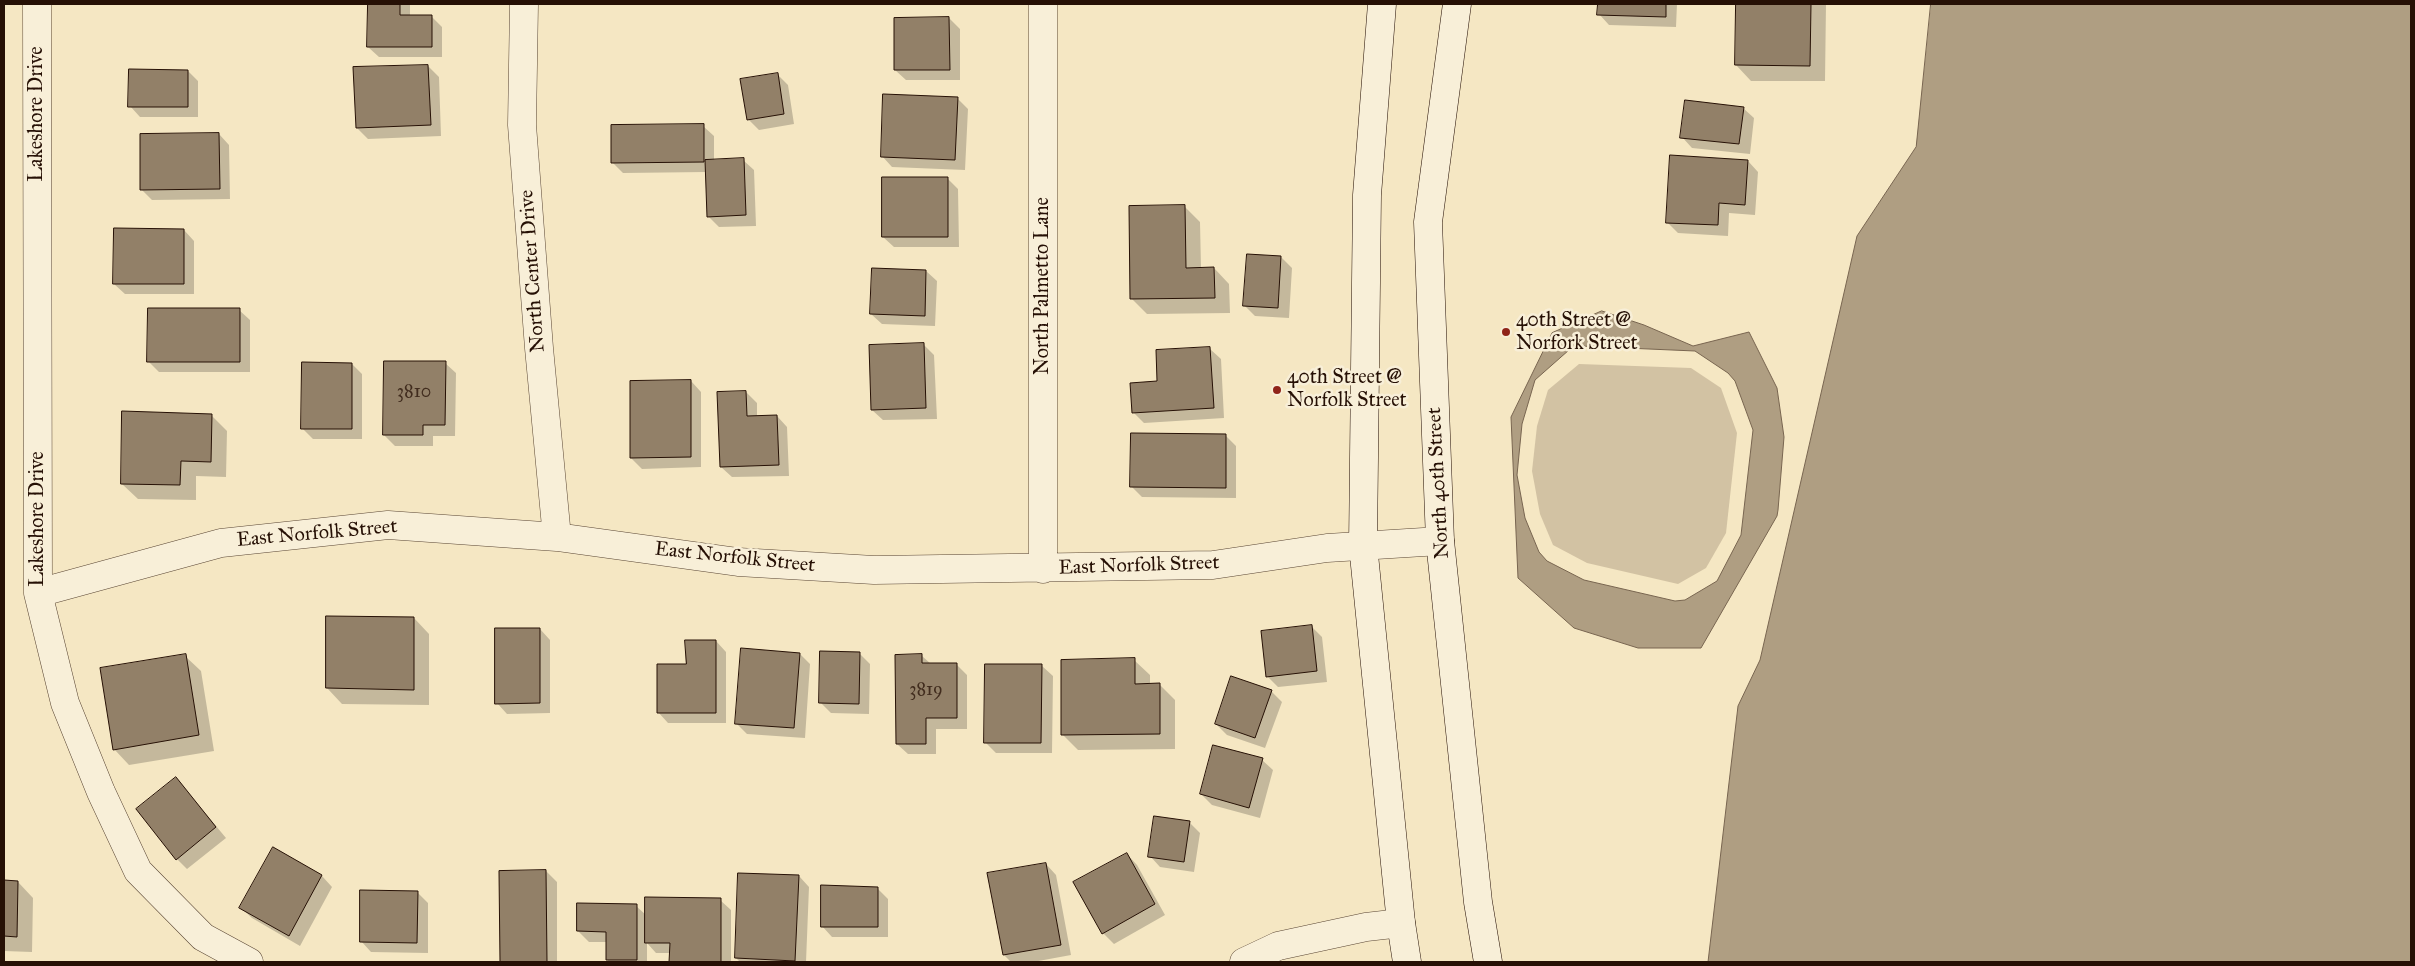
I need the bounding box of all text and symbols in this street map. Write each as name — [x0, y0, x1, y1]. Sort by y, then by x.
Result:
street label: Lakeshore Drive — [25, 46, 49, 182]
street label: North Center Drive — [515, 189, 551, 353]
street label: North Palmetto Lane — [1031, 197, 1055, 375]
place label: 40th Street @ Norfork Street — [1516, 309, 1638, 356]
marker: 40th Street @ Norfork Street — [1500, 326, 1512, 338]
place label: 40th Street @ Norfolk Street — [1287, 366, 1407, 413]
house number: 3810 — [397, 382, 431, 404]
marker: 40th Street @ Norfolk Street — [1271, 384, 1283, 396]
street label: North 40th Street — [1423, 407, 1455, 559]
street label: Lakeshore Drive — [26, 451, 50, 587]
street label: East Norfolk Street — [236, 515, 398, 553]
street label: East Norfolk Street — [654, 538, 816, 578]
street label: East Norfolk Street — [1058, 551, 1220, 581]
house number: 3819 — [909, 680, 943, 702]

